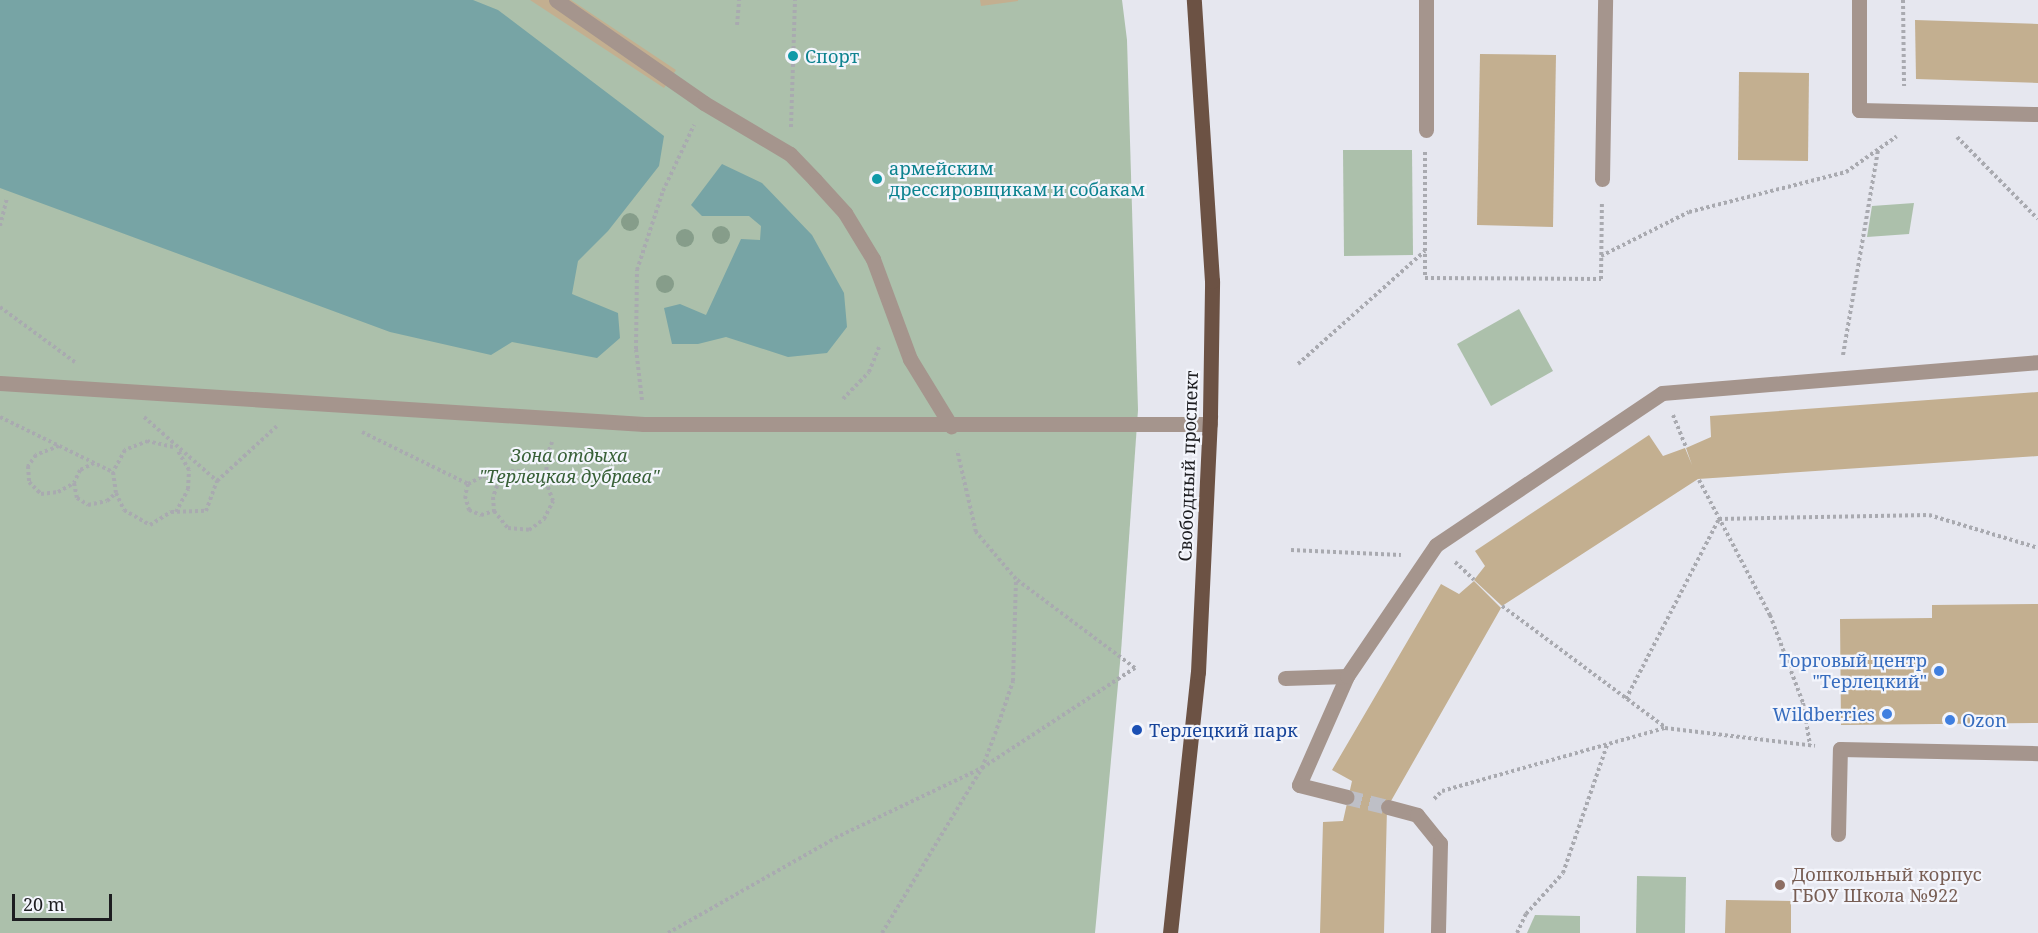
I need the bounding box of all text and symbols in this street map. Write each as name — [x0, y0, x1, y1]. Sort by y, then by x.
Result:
place label: Спорт — [805, 45, 859, 67]
marker: Спорт — [786, 49, 800, 63]
place label: армейским дрессировщикам и собакам — [889, 158, 1145, 201]
marker: армейским дрессировщикам и собакам — [870, 172, 884, 186]
street label: Свободный проспект — [1174, 370, 1202, 562]
park label: Зона отдыха "Терлецкая дубрава" — [479, 445, 659, 488]
place label: Торговый центр "Терлецкий" — [1779, 650, 1927, 692]
marker: Торговый центр "Терлецкий" — [1932, 664, 1946, 678]
place label: Wildberries — [1773, 703, 1875, 725]
marker: Wildberries — [1880, 707, 1894, 721]
place label: Ozon — [1962, 709, 2007, 731]
marker: Ozon — [1943, 713, 1957, 727]
place label: Терлецкий парк — [1149, 719, 1298, 741]
marker: Терлецкий парк — [1130, 723, 1144, 737]
place label: Дошкольный корпус ГБОУ Школа №922 — [1792, 864, 1982, 906]
marker: Дошкольный корпус ГБОУ Школа №922 — [1773, 878, 1787, 892]
scale bar — [15, 882, 116, 920]
text: 20 m — [23, 892, 65, 916]

